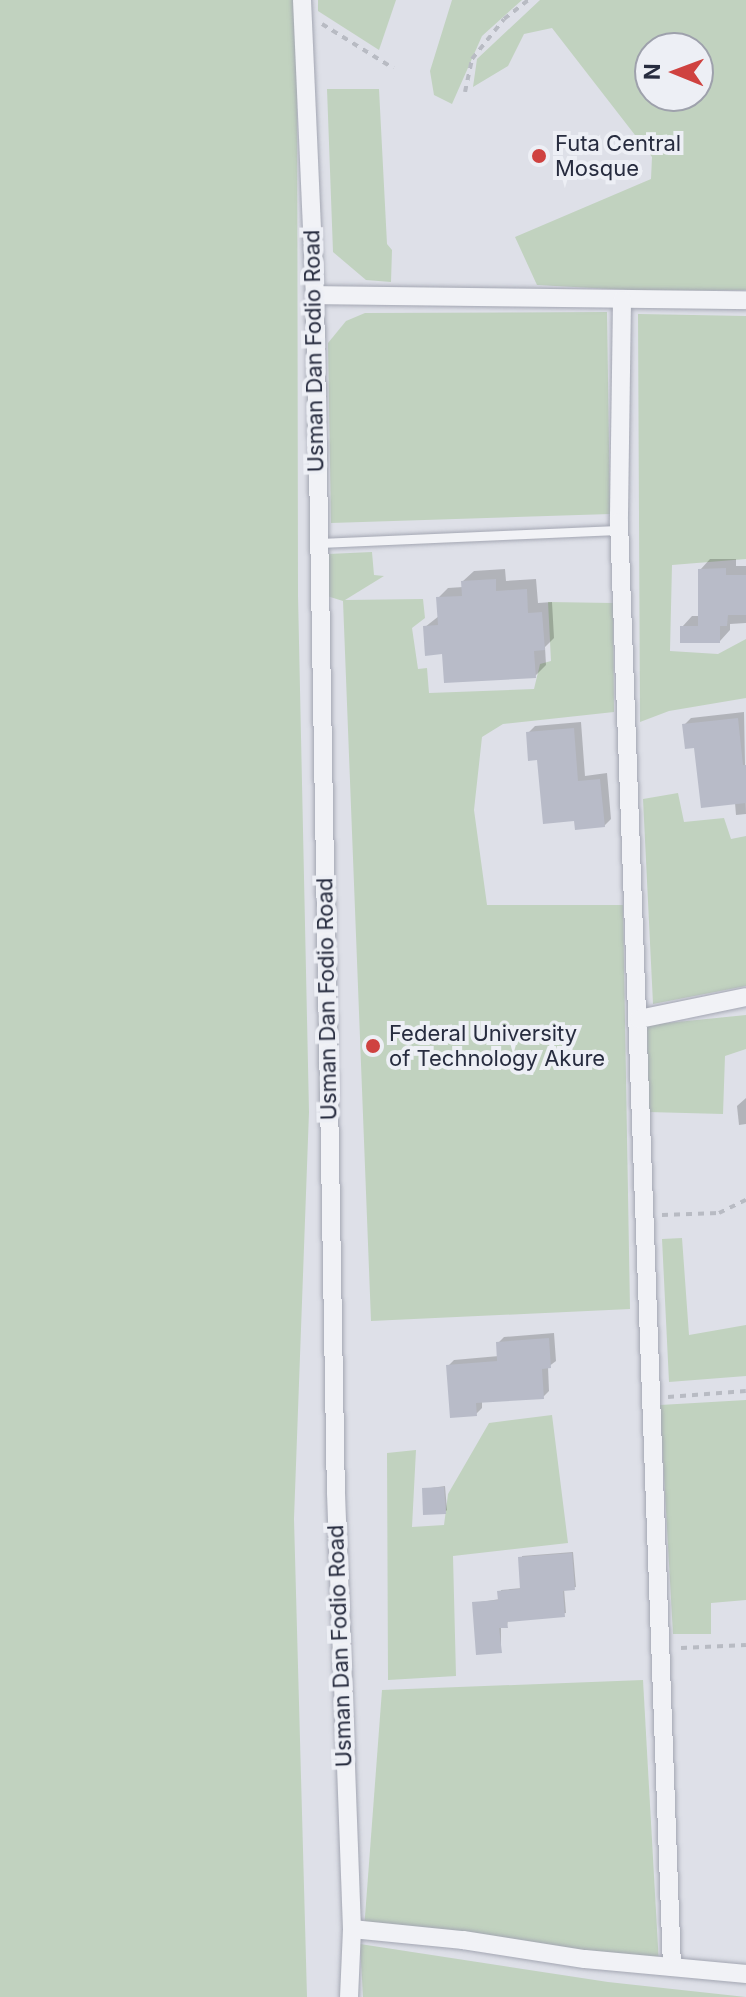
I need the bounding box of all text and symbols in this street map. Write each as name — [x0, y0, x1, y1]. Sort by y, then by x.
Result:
north arrow — [634, 32, 714, 112]
text: N — [639, 63, 665, 80]
place label: Futa Central Mosque — [555, 130, 681, 182]
marker: Futa Central Mosque — [530, 147, 548, 165]
street label: Usman Dan Fodio Road — [299, 229, 329, 473]
street label: Usman Dan Fodio Road — [312, 877, 342, 1121]
place label: Federal University of Technology Akure — [389, 1020, 605, 1072]
marker: Federal University of Technology Akure — [364, 1037, 382, 1055]
street label: Usman Dan Fodio Road — [323, 1524, 357, 1768]

